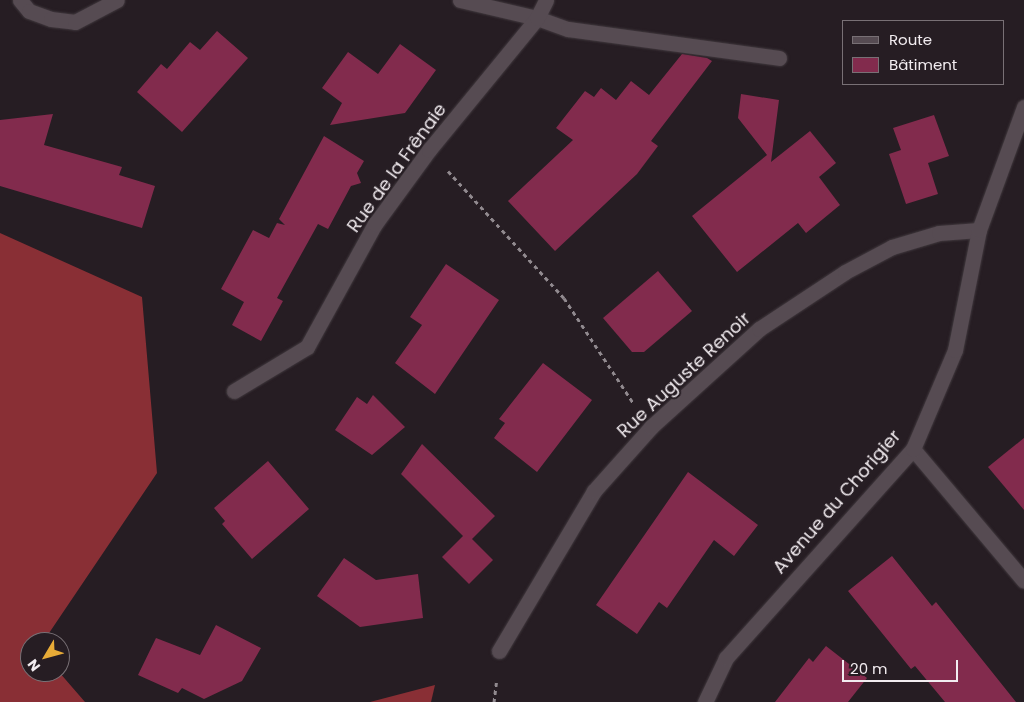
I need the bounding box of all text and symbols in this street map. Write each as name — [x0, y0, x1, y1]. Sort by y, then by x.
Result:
legend — [842, 20, 1004, 85]
text: Route — [889, 29, 932, 50]
text: Bâtiment — [889, 54, 957, 75]
street label: Rue de la Frênaie — [343, 99, 451, 237]
street label: Rue Auguste Renoir — [613, 308, 755, 442]
street label: Avenue du Chorigier — [769, 426, 905, 578]
north arrow — [20, 632, 70, 682]
scale bar — [844, 650, 960, 682]
text: N — [23, 655, 45, 676]
text: 20 m — [850, 658, 888, 679]

